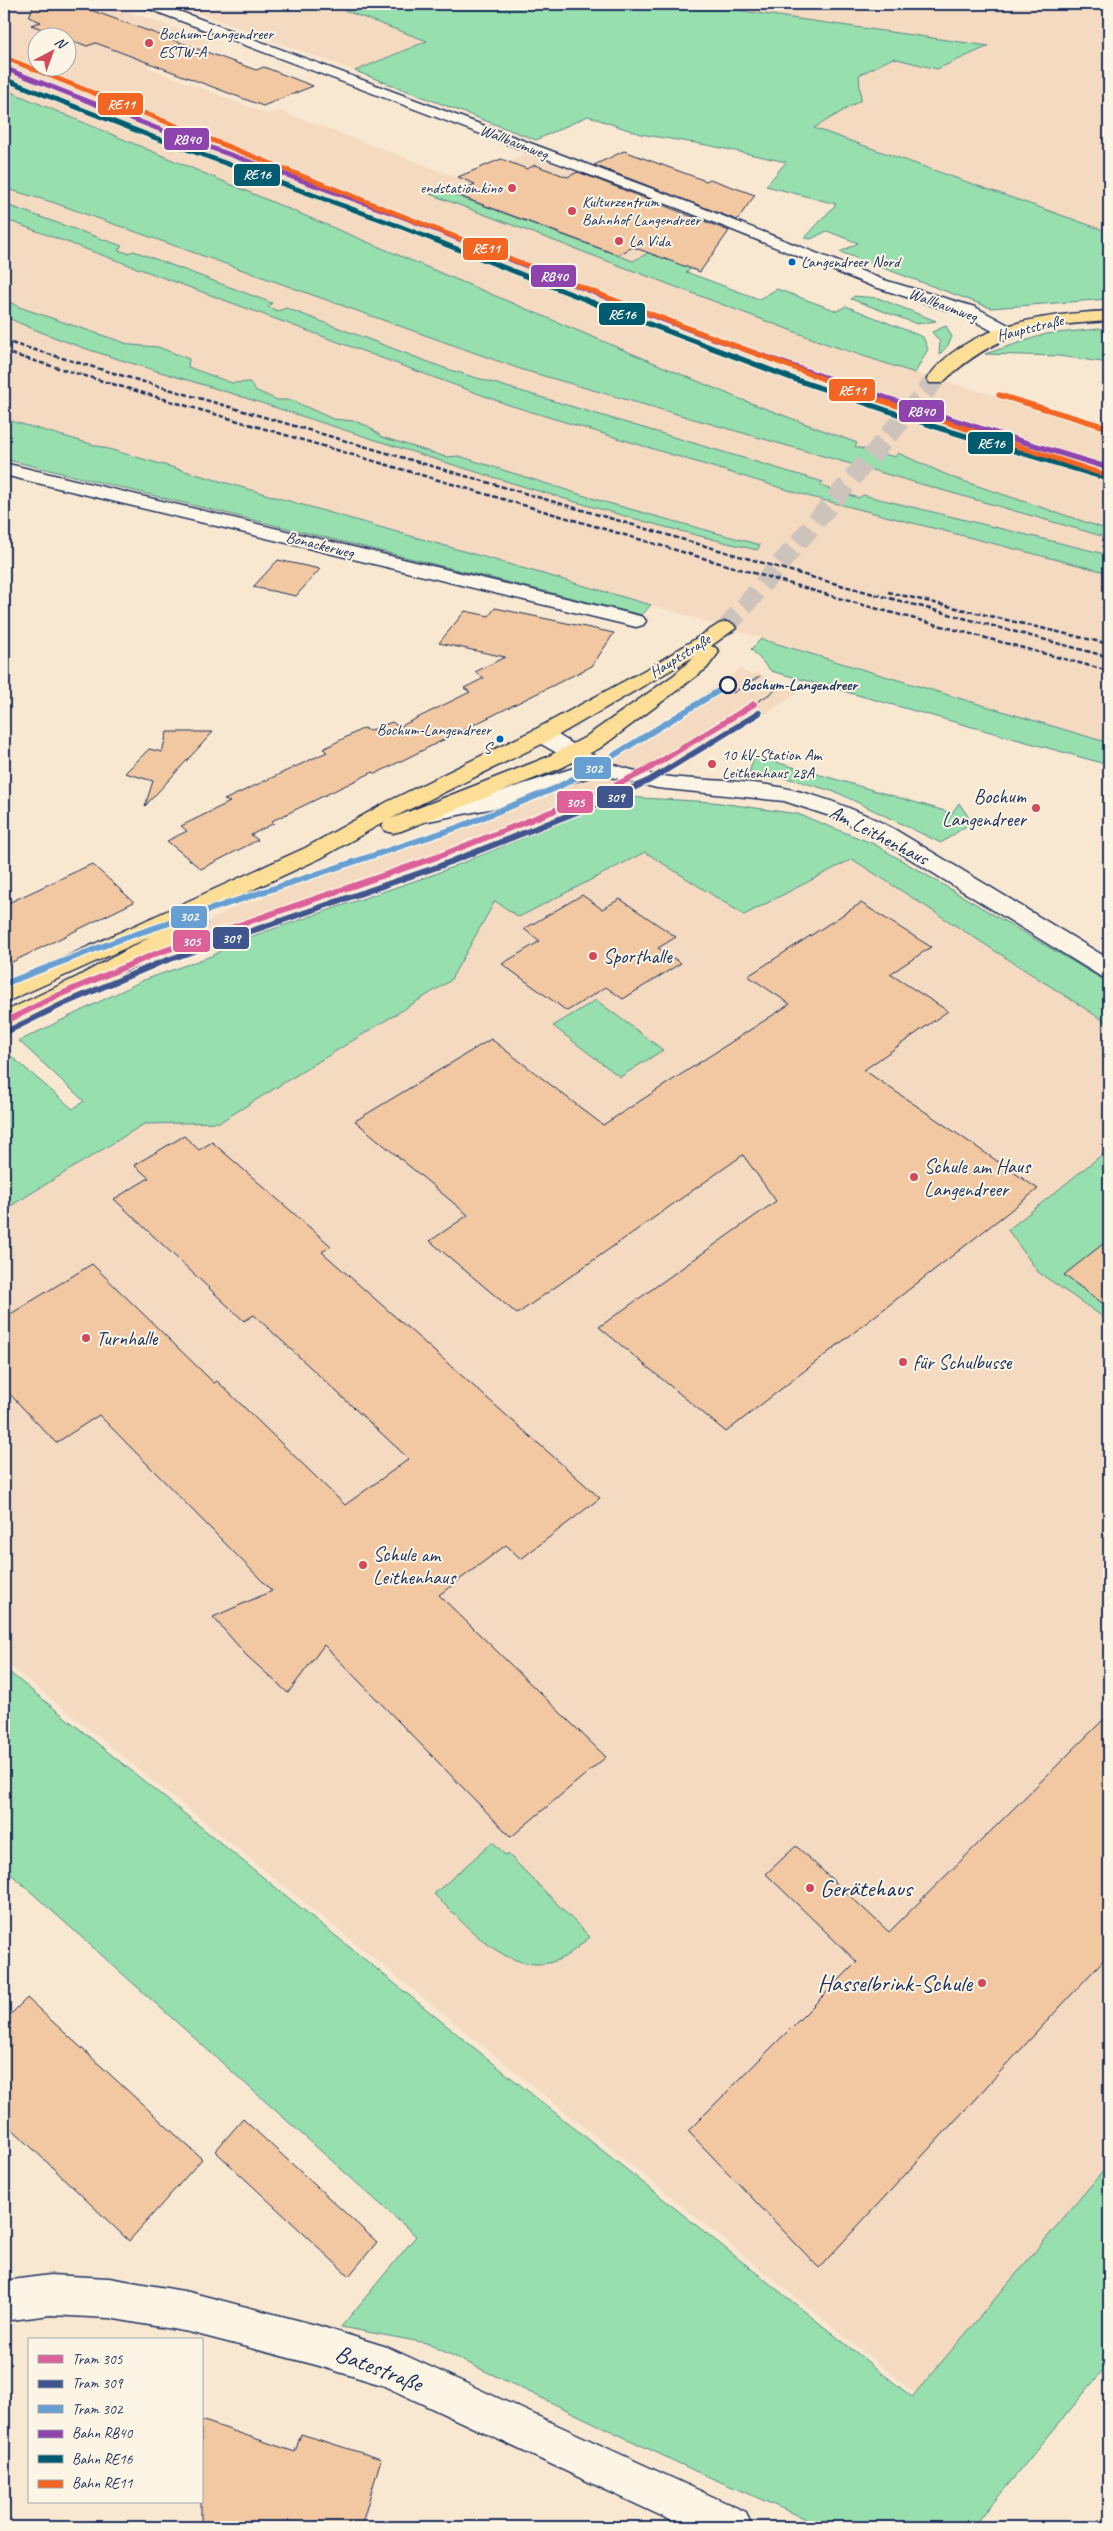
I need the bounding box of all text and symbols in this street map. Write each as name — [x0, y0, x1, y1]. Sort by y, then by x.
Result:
place label: Bochum-Langendreer ESTW-A — [159, 24, 275, 62]
north arrow — [28, 28, 78, 78]
text: N — [51, 33, 71, 53]
marker: Bochum-Langendreer ESTW-A — [143, 37, 155, 49]
line badge: RE11 — [97, 92, 144, 116]
text: RE11 — [107, 96, 136, 113]
street label: Wallbaumweg — [477, 120, 552, 165]
line badge: RB40 — [163, 127, 210, 151]
text: RB40 — [173, 131, 202, 148]
line badge: RE16 — [233, 163, 281, 187]
text: RE16 — [243, 166, 272, 183]
place label: endstation.kino — [420, 178, 504, 198]
marker: endstation.kino — [506, 182, 518, 194]
place label: Kulturzentrum Bahnhof Langendreer — [582, 192, 702, 230]
marker: Kulturzentrum Bahnhof Langendreer — [566, 205, 578, 217]
place label: La Vida — [629, 231, 672, 251]
marker: La Vida — [613, 235, 625, 247]
line badge: RE11 — [462, 237, 509, 261]
text: RE11 — [472, 240, 501, 257]
place label: Langendreer Nord — [801, 252, 902, 272]
marker: Langendreer Nord — [787, 257, 797, 267]
line badge: RB40 — [530, 264, 577, 288]
text: RB40 — [540, 268, 569, 285]
street label: Wallbaumweg — [906, 283, 981, 327]
line badge: RE16 — [598, 302, 646, 326]
text: RE16 — [608, 306, 637, 323]
street label: Hauptstraße — [995, 310, 1067, 346]
line badge: RE11 — [828, 378, 876, 402]
text: RE11 — [838, 382, 867, 399]
line badge: RB40 — [898, 399, 945, 423]
text: RB40 — [907, 403, 936, 420]
line badge: RE16 — [967, 431, 1014, 455]
text: RE16 — [977, 435, 1006, 452]
street label: Bonackerweg — [284, 527, 357, 563]
street label: Hauptstraße — [646, 629, 716, 682]
place label: Bochum-Langendreer — [741, 675, 859, 695]
marker: Bochum-Langendreer — [719, 676, 737, 694]
place label: Bochum-Langendreer S — [377, 720, 494, 758]
marker: Bochum-Langendreer S — [495, 734, 505, 744]
place label: 10 kV-Station Am Leithenhaus 28A — [722, 745, 824, 783]
line badge: 302 — [573, 756, 612, 780]
marker: 10 kV-Station Am Leithenhaus 28A — [706, 758, 718, 770]
text: 302 — [584, 760, 604, 777]
place label: Bochum Langendreer — [942, 784, 1028, 832]
line badge: 309 — [596, 785, 634, 809]
text: 309 — [606, 789, 626, 806]
line badge: 305 — [556, 790, 594, 814]
text: 305 — [566, 794, 586, 811]
street label: Am Leithenhaus — [825, 799, 935, 872]
marker: Bochum Langendreer — [1030, 802, 1042, 814]
line badge: 302 — [170, 905, 208, 929]
text: 302 — [180, 908, 200, 925]
line badge: 309 — [212, 926, 250, 950]
line badge: 305 — [172, 929, 211, 953]
text: 309 — [222, 930, 242, 947]
text: 305 — [182, 933, 202, 950]
place label: Sporthalle — [603, 944, 673, 969]
marker: Sporthalle — [587, 950, 599, 962]
place label: Schule am Haus Langendreer — [924, 1154, 1032, 1202]
marker: Schule am Haus Langendreer — [908, 1171, 920, 1183]
place label: Turnhalle — [96, 1326, 159, 1351]
marker: Turnhalle — [80, 1332, 92, 1344]
place label: für Schulbusse — [913, 1350, 1013, 1375]
marker: für Schulbusse — [897, 1356, 909, 1368]
place label: Schule am Leithenhaus — [373, 1542, 457, 1590]
marker: Schule am Leithenhaus — [357, 1559, 369, 1571]
place label: Gerätehaus — [820, 1873, 914, 1903]
marker: Gerätehaus — [804, 1882, 816, 1894]
place label: Hasselbrink-Schule — [817, 1968, 974, 1998]
marker: Hasselbrink-Schule — [976, 1977, 988, 1989]
legend — [28, 2338, 202, 2504]
street label: Batestraße — [331, 2338, 429, 2399]
text: Tram 305 — [72, 2350, 124, 2369]
text: Tram 309 — [72, 2374, 124, 2393]
text: Tram 302 — [72, 2400, 124, 2419]
text: Bahn RB40 — [72, 2424, 134, 2443]
text: Bahn RE16 — [72, 2450, 134, 2469]
text: Bahn RE11 — [72, 2474, 134, 2493]

